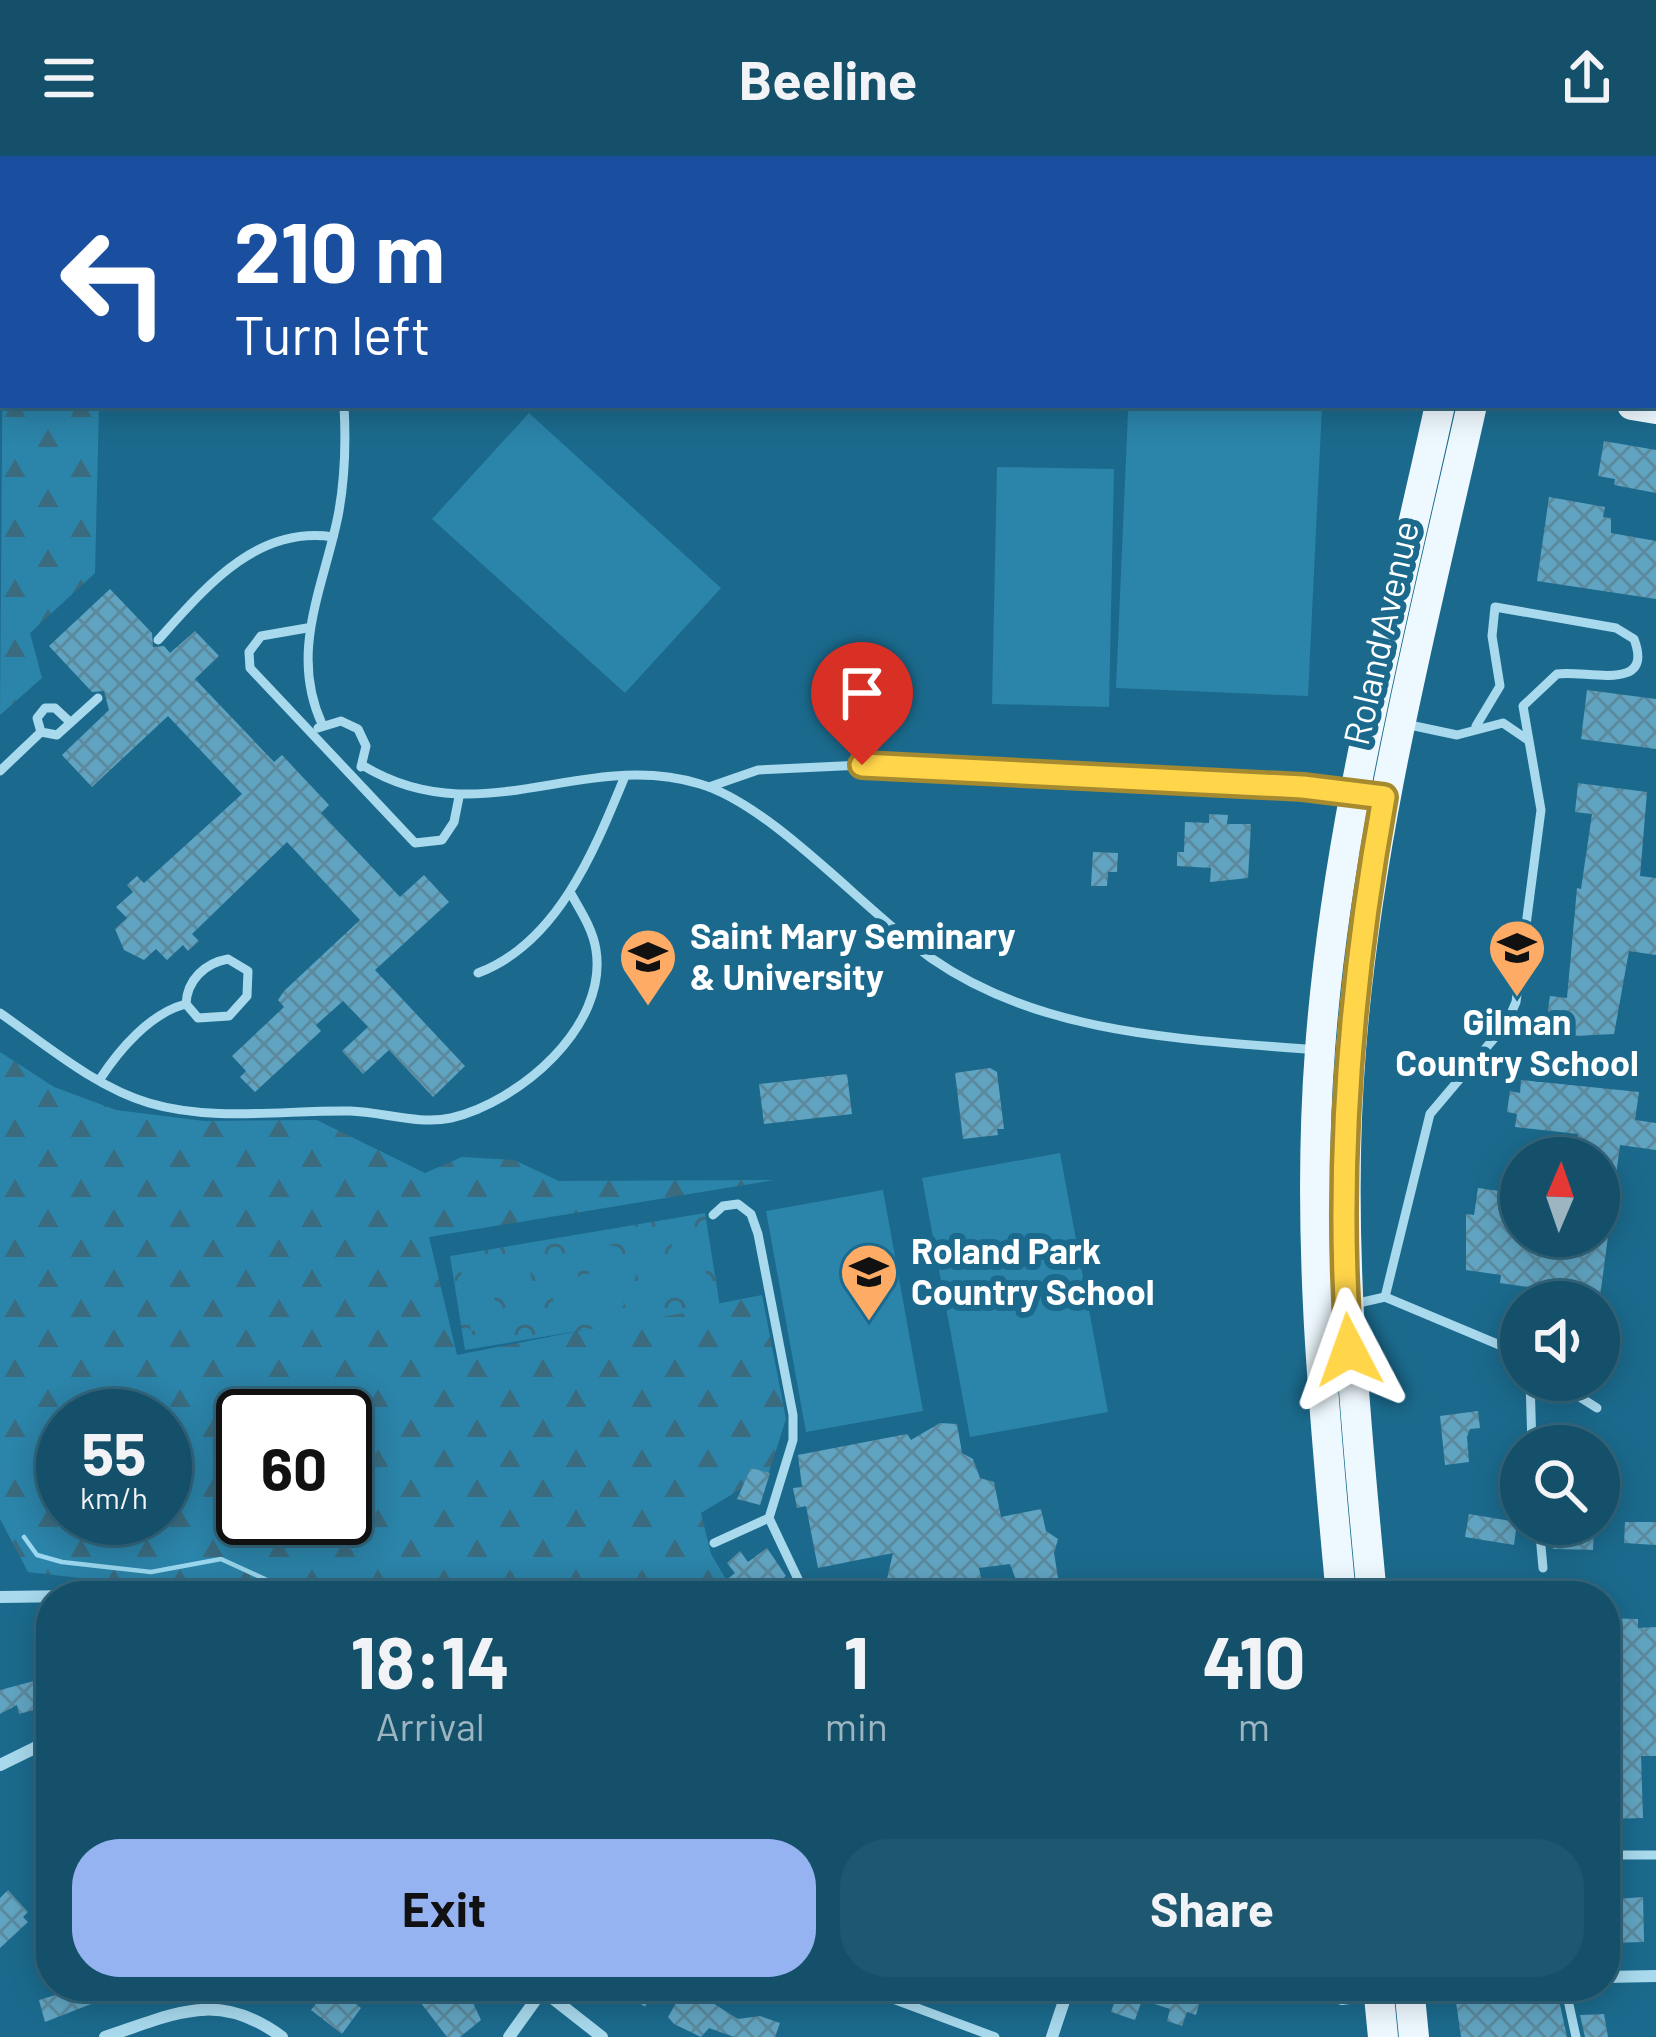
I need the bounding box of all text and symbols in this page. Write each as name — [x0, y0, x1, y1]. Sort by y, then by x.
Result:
icon: menu — [36, 45, 102, 111]
icon: share — [1554, 45, 1620, 111]
text: Beeline — [739, 46, 917, 111]
text: 210 m — [234, 199, 445, 300]
icon: left — [36, 204, 192, 360]
text: Turn left — [234, 301, 431, 366]
street label: Roland Avenue — [1333, 516, 1426, 749]
pin — [811, 642, 913, 765]
icon: arrive — [829, 660, 895, 726]
place label: Saint Mary Seminary & University — [690, 913, 1016, 997]
school or university icon: Gilman Country School — [1486, 917, 1548, 999]
school or university icon: Saint Mary Seminary & University — [617, 926, 679, 1008]
place label: Gilman Country School — [1395, 999, 1639, 1083]
north arrow — [1500, 1137, 1620, 1257]
map controls — [1500, 1137, 1620, 1545]
place label: Roland Park Country School — [911, 1228, 1155, 1312]
school or university icon: Roland Park Country School — [838, 1241, 900, 1323]
button: sound — [1500, 1281, 1620, 1401]
position arrow — [1286, 1287, 1412, 1413]
speed limit sign: 60 — [216, 1389, 372, 1545]
text: 55 — [82, 1416, 146, 1488]
button: search — [1500, 1425, 1620, 1545]
text: km/h — [80, 1479, 148, 1515]
text: 18:14 — [350, 1617, 510, 1703]
text: 1 — [844, 1617, 869, 1703]
text: 410 — [1202, 1617, 1306, 1703]
text: Arrival — [376, 1702, 485, 1749]
text: min — [825, 1702, 888, 1749]
text: m — [1238, 1702, 1270, 1749]
button: Exit — [72, 1839, 816, 1977]
button: Share — [840, 1839, 1584, 1977]

